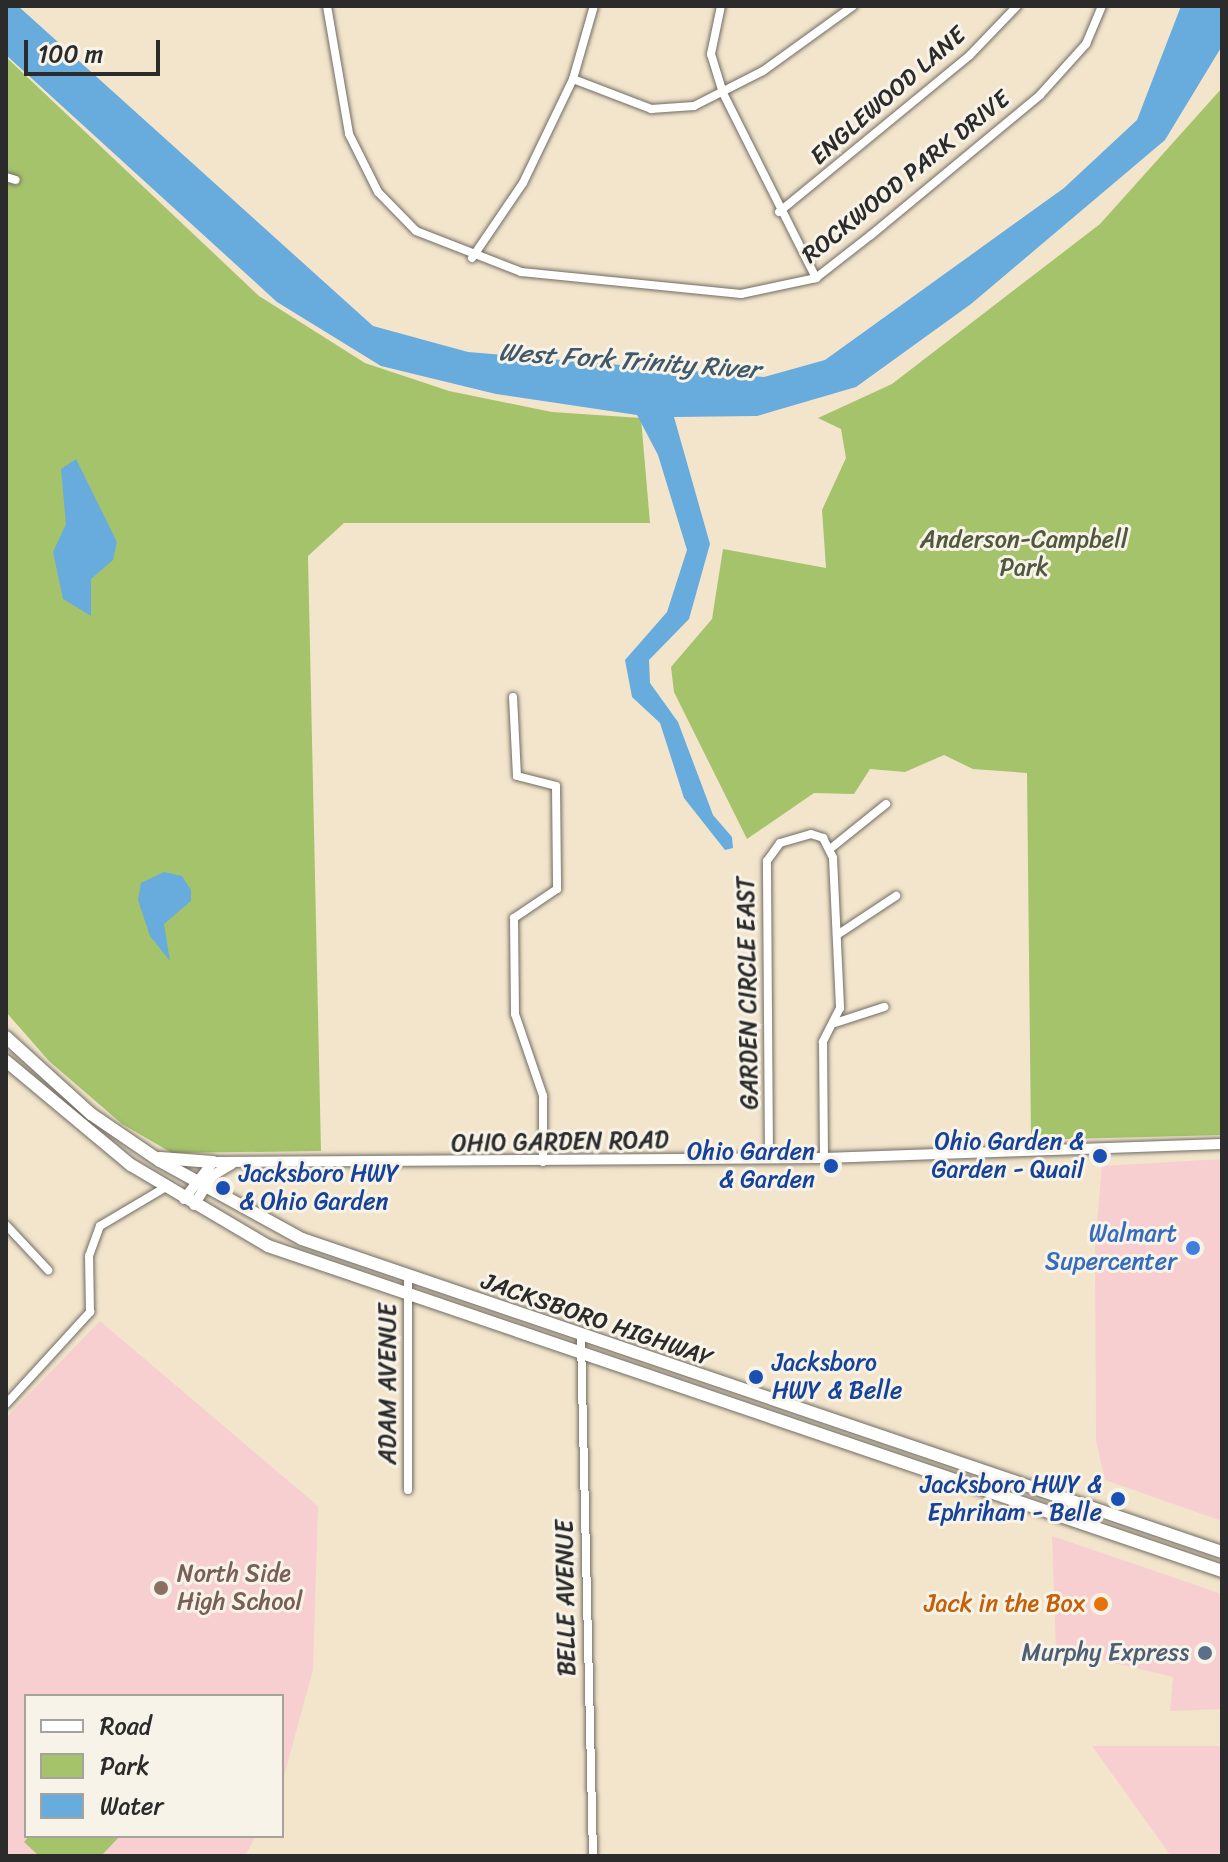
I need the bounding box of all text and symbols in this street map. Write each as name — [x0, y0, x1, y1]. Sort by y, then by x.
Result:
street label: ENGLEWOOD LANE — [804, 21, 972, 171]
scale bar — [28, 24, 164, 74]
text: 100 m — [38, 33, 103, 75]
street label: ROCKWOOD PARK DRIVE — [796, 84, 1016, 270]
water label: West Fork Trinity River — [497, 336, 761, 386]
park label: Anderson-Campbell Park — [920, 526, 1128, 582]
street label: GARDEN CIRCLE EAST — [732, 874, 764, 1112]
street label: OHIO GARDEN ROAD — [451, 1126, 669, 1158]
place label: Ohio Garden & Garden - Quail — [932, 1128, 1084, 1184]
place label: Ohio Garden & Garden — [687, 1138, 815, 1194]
marker: Ohio Garden & Garden - Quail — [1091, 1147, 1109, 1165]
marker: Ohio Garden & Garden — [822, 1157, 840, 1175]
place label: Jacksboro HWY & Ohio Garden — [239, 1160, 399, 1216]
marker: Jacksboro HWY & Ohio Garden — [214, 1179, 232, 1197]
place label: Walmart Supercenter — [1045, 1220, 1177, 1276]
marker: Walmart Supercenter — [1184, 1239, 1202, 1257]
street label: JACKSBORO HIGHWAY — [478, 1267, 716, 1373]
street label: ADAM AVENUE — [374, 1303, 402, 1465]
place label: Jacksboro HWY & Belle — [772, 1349, 902, 1405]
marker: Jacksboro HWY & Belle — [747, 1368, 765, 1386]
place label: Jacksboro HWY & Ephriham - Belle — [920, 1471, 1102, 1527]
marker: Jacksboro HWY & Ephriham - Belle — [1109, 1490, 1127, 1508]
street label: BELLE AVENUE — [550, 1519, 582, 1677]
place label: North Side High School — [177, 1560, 302, 1616]
marker: North Side High School — [152, 1579, 170, 1597]
place label: Jack in the Box — [924, 1590, 1085, 1618]
marker: Jack in the Box — [1092, 1595, 1110, 1613]
place label: Murphy Express — [1020, 1639, 1189, 1667]
marker: Murphy Express — [1196, 1644, 1214, 1662]
legend — [24, 1694, 284, 1838]
text: Road — [100, 1705, 151, 1747]
text: Park — [100, 1745, 149, 1787]
text: Water — [100, 1785, 163, 1827]

